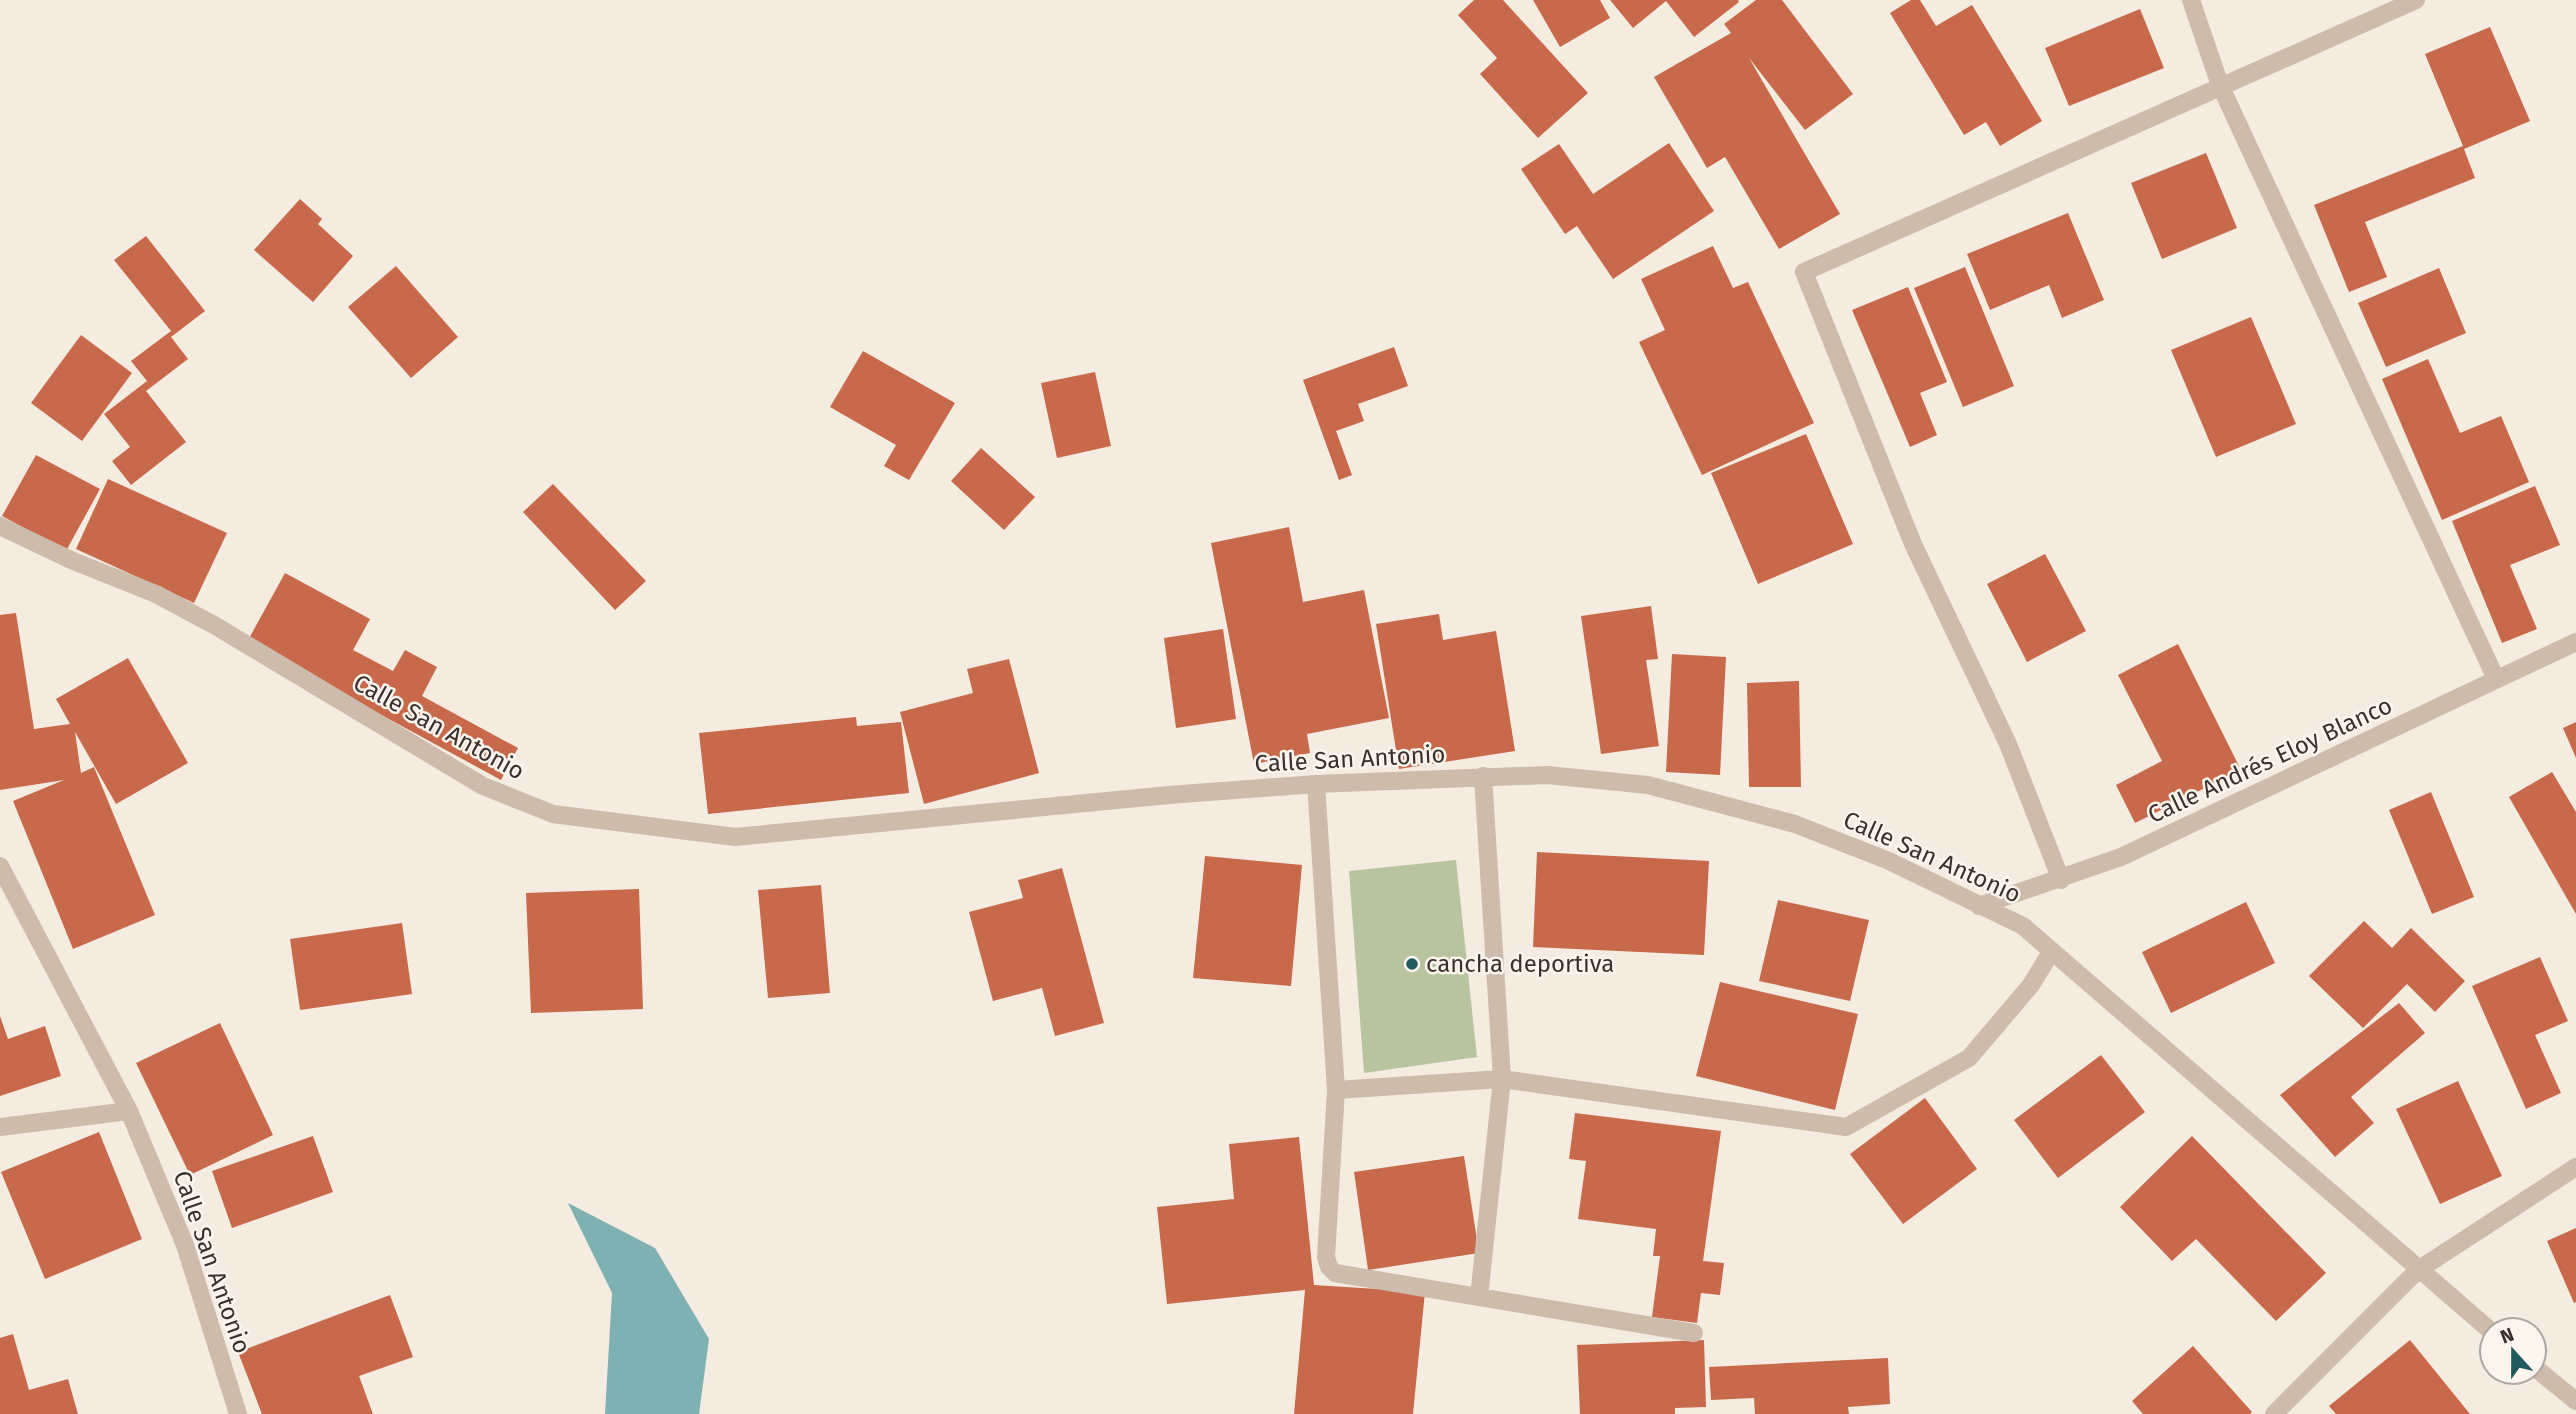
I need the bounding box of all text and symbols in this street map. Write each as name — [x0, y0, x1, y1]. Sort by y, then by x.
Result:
street label: Calle San Antonio — [349, 668, 529, 786]
street label: Calle Andrés Eloy Blanco — [2144, 691, 2396, 829]
street label: Calle San Antonio — [1254, 740, 1446, 778]
street label: Calle San Antonio — [1839, 805, 2025, 909]
place label: cancha deportiva — [1426, 950, 1614, 978]
marker: cancha deportiva — [1404, 956, 1420, 972]
street label: Calle San Antonio — [168, 1167, 256, 1357]
north arrow — [2478, 1316, 2548, 1386]
text: N — [2497, 1323, 2517, 1349]

